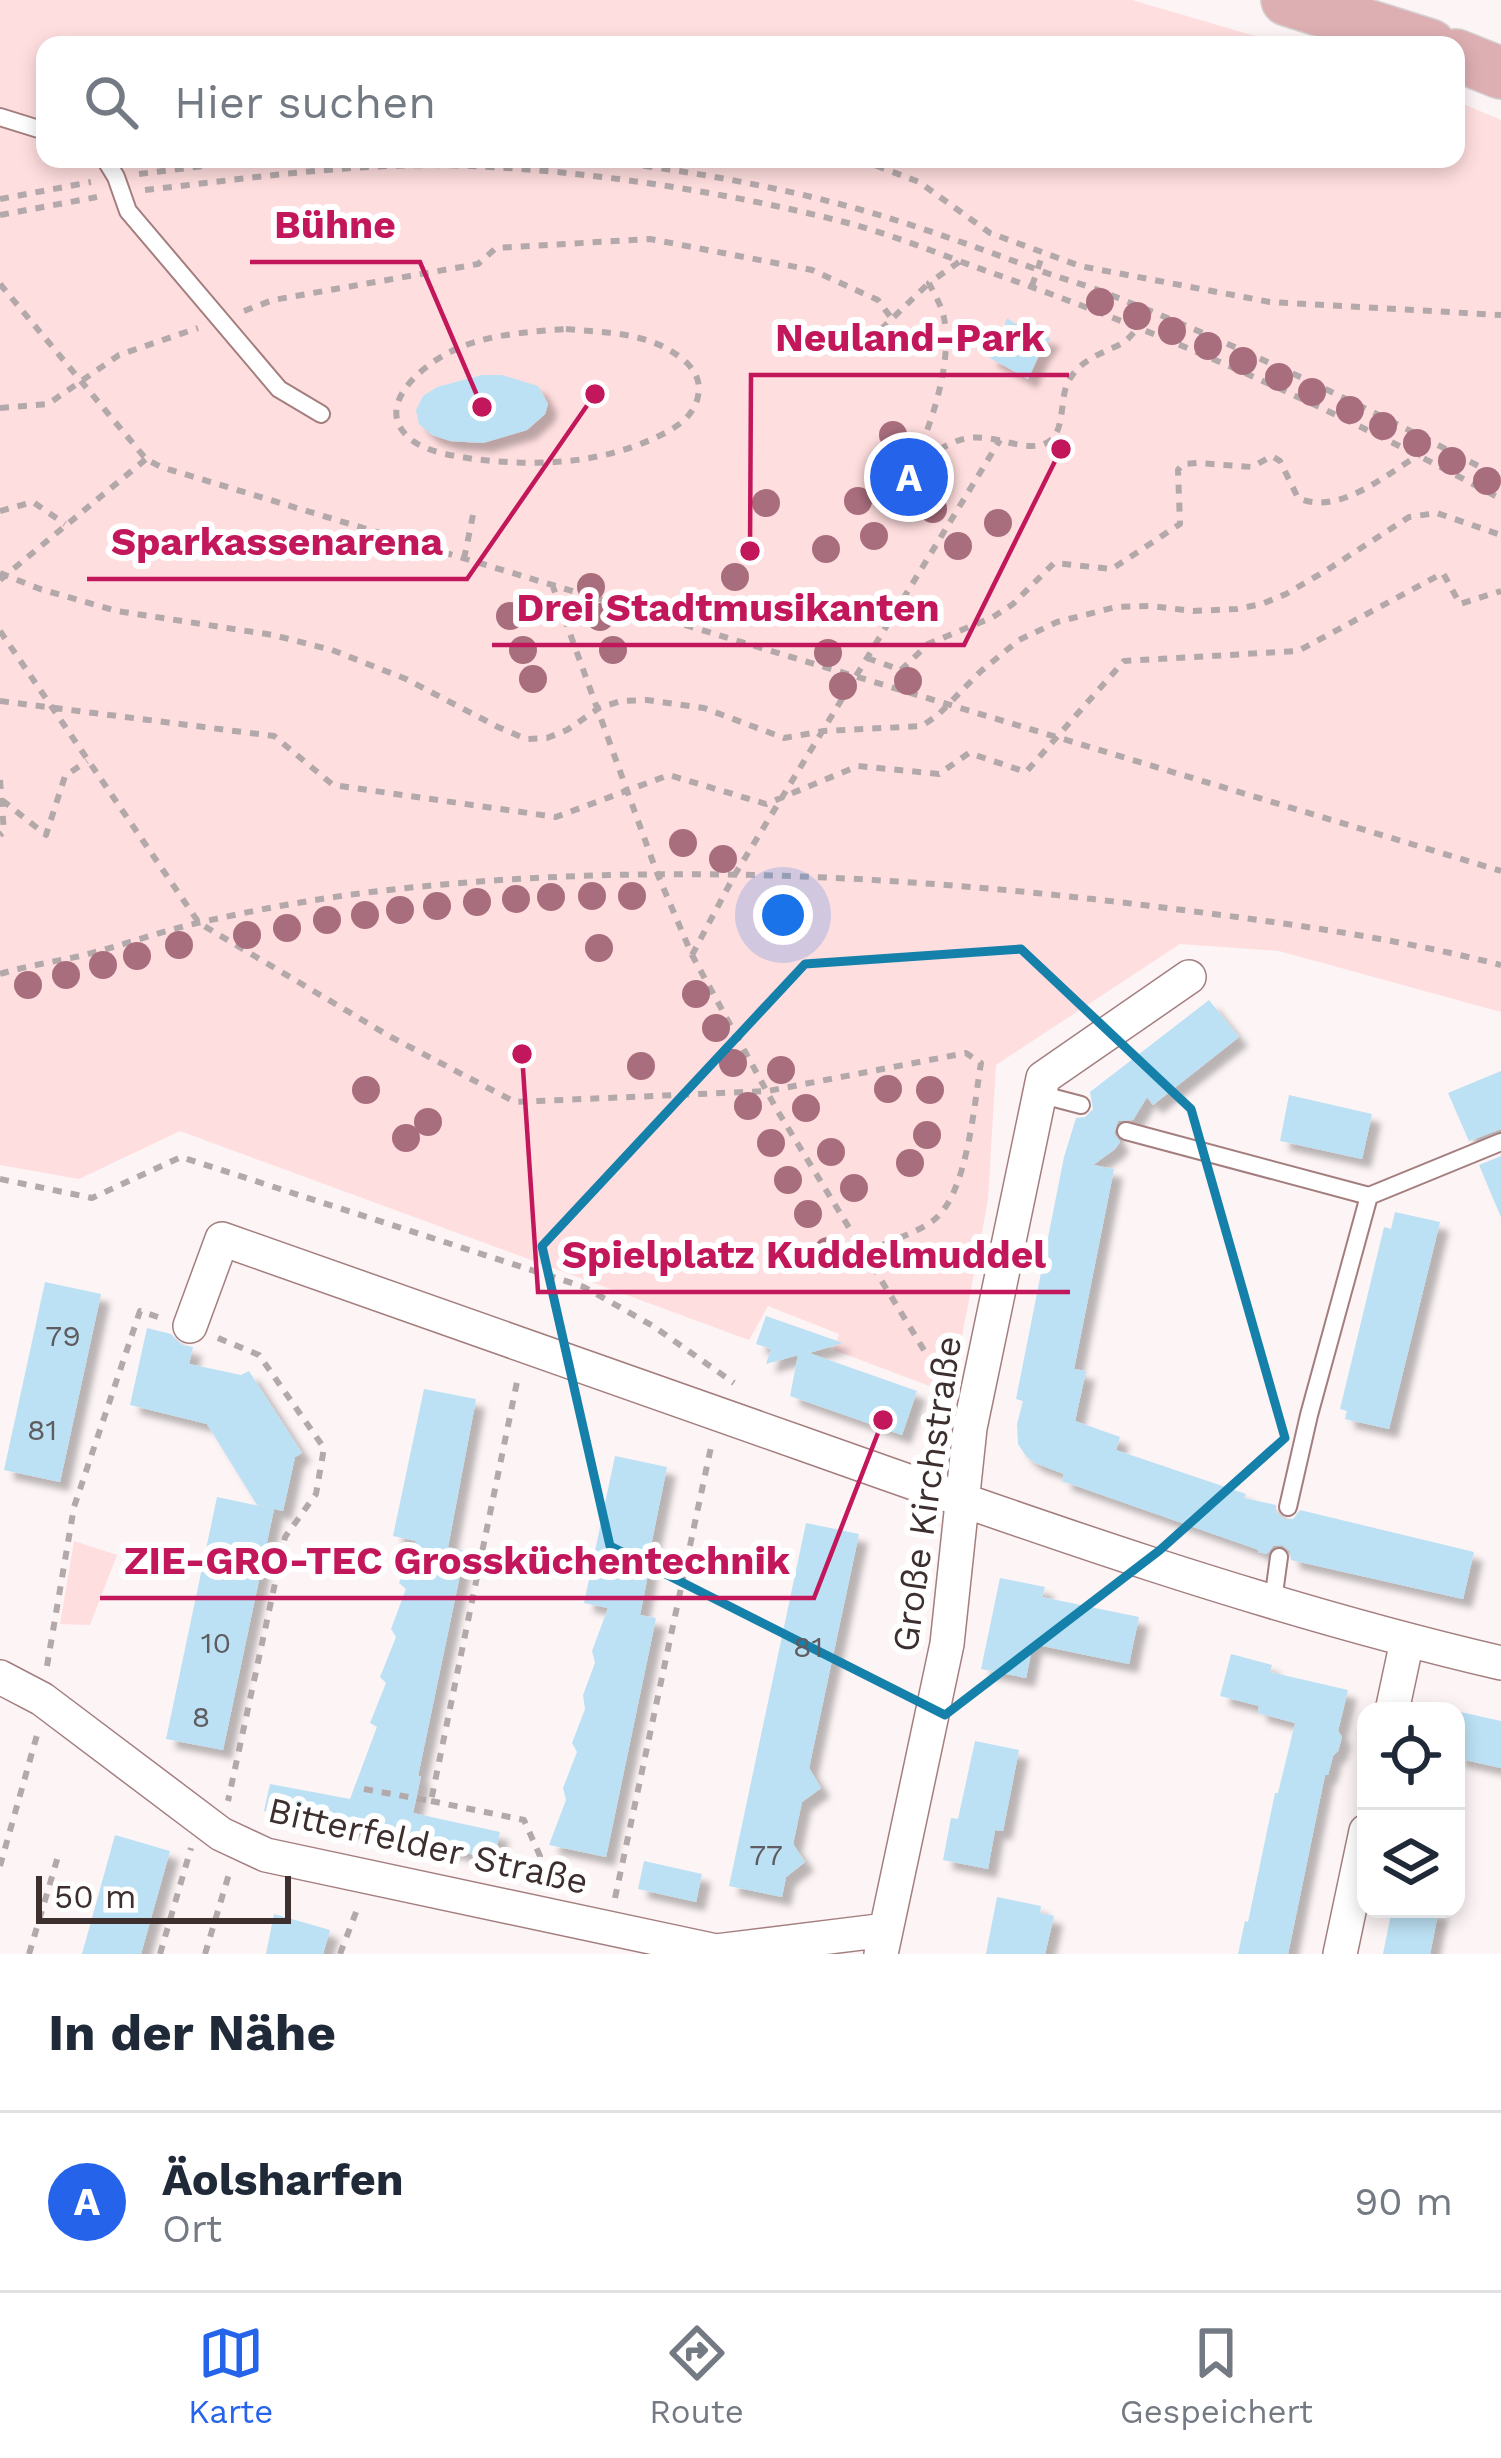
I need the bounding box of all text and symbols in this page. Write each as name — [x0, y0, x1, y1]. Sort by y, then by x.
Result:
search box — [36, 36, 1465, 168]
icon: search — [78, 69, 144, 135]
text: Hier suchen — [174, 76, 436, 129]
callout: Bühne — [250, 187, 420, 262]
text: Bühne — [274, 202, 396, 247]
callout: Neuland-Park — [751, 300, 1069, 375]
text: Neuland-Park — [775, 315, 1046, 360]
pin: A — [870, 432, 948, 522]
callout: Sparkassenarena — [87, 504, 467, 579]
text: Sparkassenarena — [111, 519, 443, 564]
callout: Drei Stadtmusikanten — [492, 570, 964, 645]
text: Drei Stadtmusikanten — [516, 585, 940, 630]
your location — [753, 885, 813, 945]
callout: Spielplatz Kuddelmuddel — [538, 1217, 1070, 1292]
text: Spielplatz Kuddelmuddel — [562, 1232, 1046, 1277]
house number: 79 — [45, 1318, 81, 1353]
street label: Große Kirchstraße — [884, 1333, 970, 1655]
house number: 81 — [27, 1412, 57, 1447]
callout: ZIE-GRO-TEC Grossküchentechnik — [100, 1523, 814, 1598]
text: ZIE-GRO-TEC Grossküchentechnik — [124, 1538, 791, 1583]
house number: 10 — [201, 1625, 231, 1660]
house number: 81 — [793, 1629, 823, 1664]
house number: 8 — [192, 1699, 210, 1734]
map controls — [1357, 1702, 1465, 1918]
button: locate — [1357, 1702, 1465, 1810]
street label: Bitterfelder Straße — [264, 1789, 592, 1903]
button: layers — [1357, 1810, 1465, 1918]
house number: 77 — [749, 1837, 783, 1872]
scale bar — [36, 1870, 291, 1923]
text: 50 m — [54, 1877, 136, 1916]
text: In der Nähe — [48, 2003, 336, 2062]
text: Äolsharfen — [162, 2153, 404, 2206]
text: A — [74, 2179, 100, 2224]
text: 90 m — [1354, 2179, 1453, 2224]
text: Ort — [162, 2206, 222, 2251]
tab: Karte — [188, 2320, 273, 2431]
tab: Route — [649, 2320, 744, 2431]
tab: Gespeichert — [1120, 2320, 1313, 2431]

